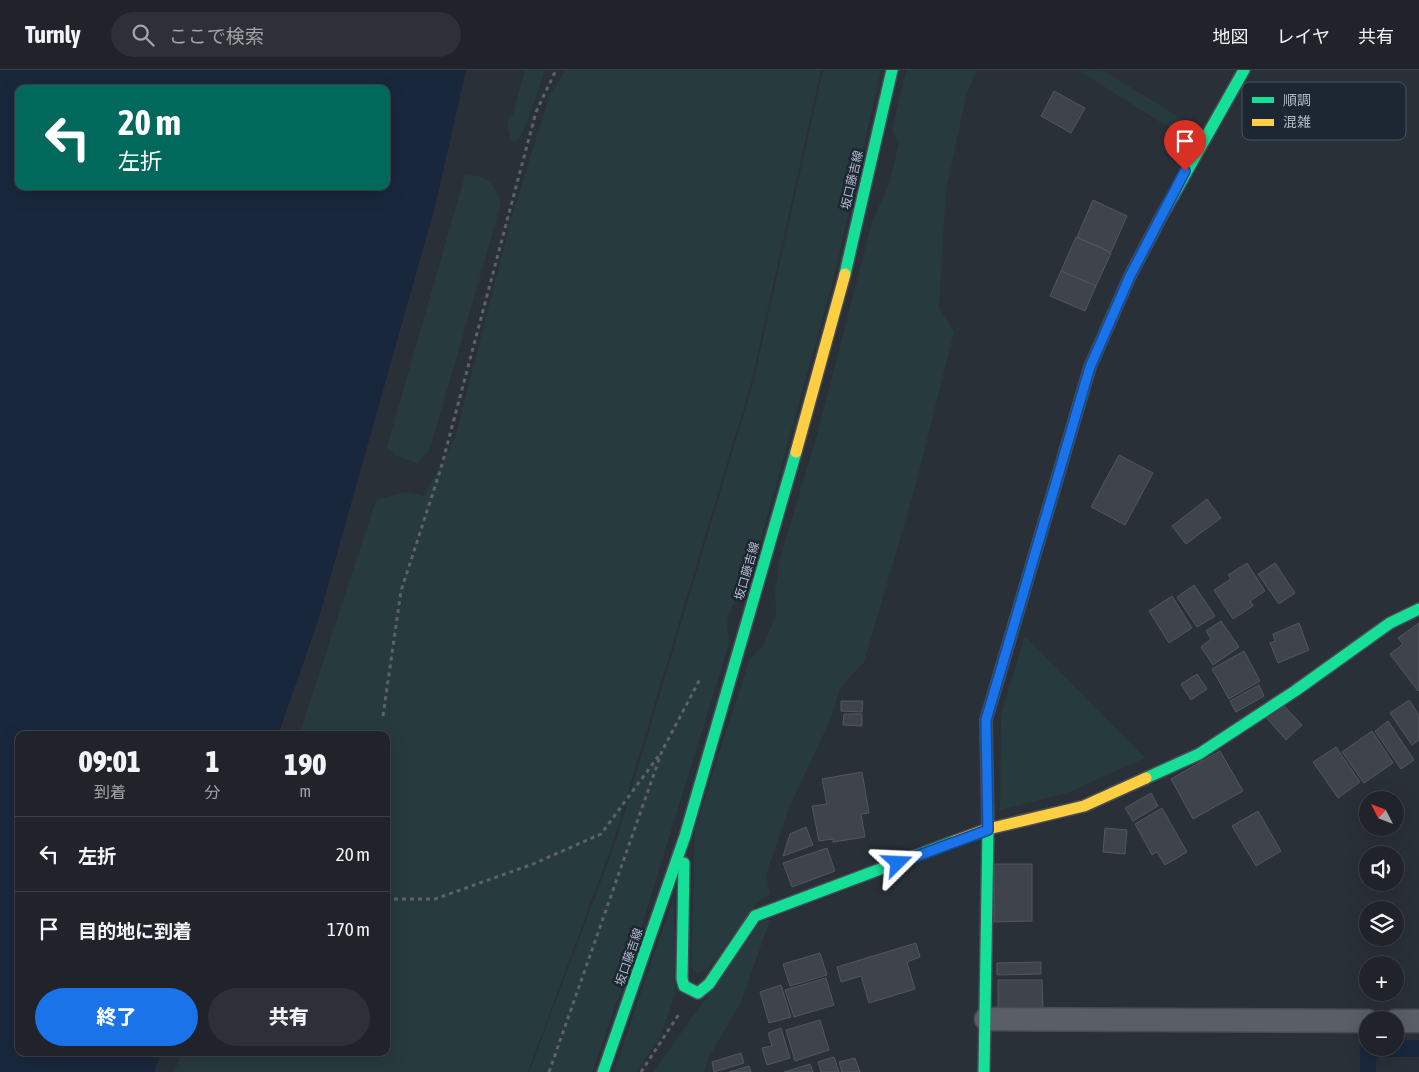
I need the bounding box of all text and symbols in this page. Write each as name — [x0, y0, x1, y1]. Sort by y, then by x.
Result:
search box — [111, 12, 461, 57]
text: Turnly — [25, 21, 81, 48]
icon: search — [129, 21, 157, 49]
text: ここで検索 — [169, 25, 264, 47]
text: 地図 — [1213, 26, 1249, 47]
text: レイヤ — [1277, 26, 1330, 47]
text: 共有 — [1358, 26, 1394, 47]
legend — [1242, 82, 1406, 140]
text: 順調 — [1283, 92, 1311, 108]
text: 20 m — [118, 102, 181, 142]
icon: left — [35, 105, 100, 170]
text: 混雑 — [1283, 114, 1311, 130]
pin — [1164, 120, 1206, 171]
icon: arrive — [1171, 127, 1199, 155]
text: 左折 — [118, 148, 162, 174]
street label: 坂口藤吉線 — [838, 149, 866, 211]
street label: 坂口藤吉線 — [732, 540, 762, 602]
text: 09:01 — [79, 744, 141, 778]
text: 1 — [205, 744, 220, 778]
text: 190 — [284, 747, 326, 781]
text: m — [299, 782, 311, 800]
text: 到着 — [94, 783, 126, 801]
text: 分 — [205, 783, 221, 801]
north arrow — [1359, 791, 1404, 836]
map controls — [1359, 791, 1404, 1056]
position arrow — [871, 836, 923, 888]
icon: left — [35, 840, 63, 868]
text: 20 m — [336, 843, 370, 865]
text: 左折 — [78, 845, 116, 867]
button: sound — [1359, 846, 1404, 891]
button: layers — [1359, 901, 1404, 946]
icon: arrive — [35, 915, 63, 943]
text: 170 m — [327, 918, 370, 940]
text: 目的地に到着 — [78, 920, 192, 942]
street label: 坂口藤吉線 — [613, 926, 645, 988]
button: + — [1359, 956, 1404, 1001]
button: 終了 — [35, 988, 198, 1046]
button: 共有 — [208, 988, 370, 1046]
button: − — [1359, 1011, 1404, 1056]

